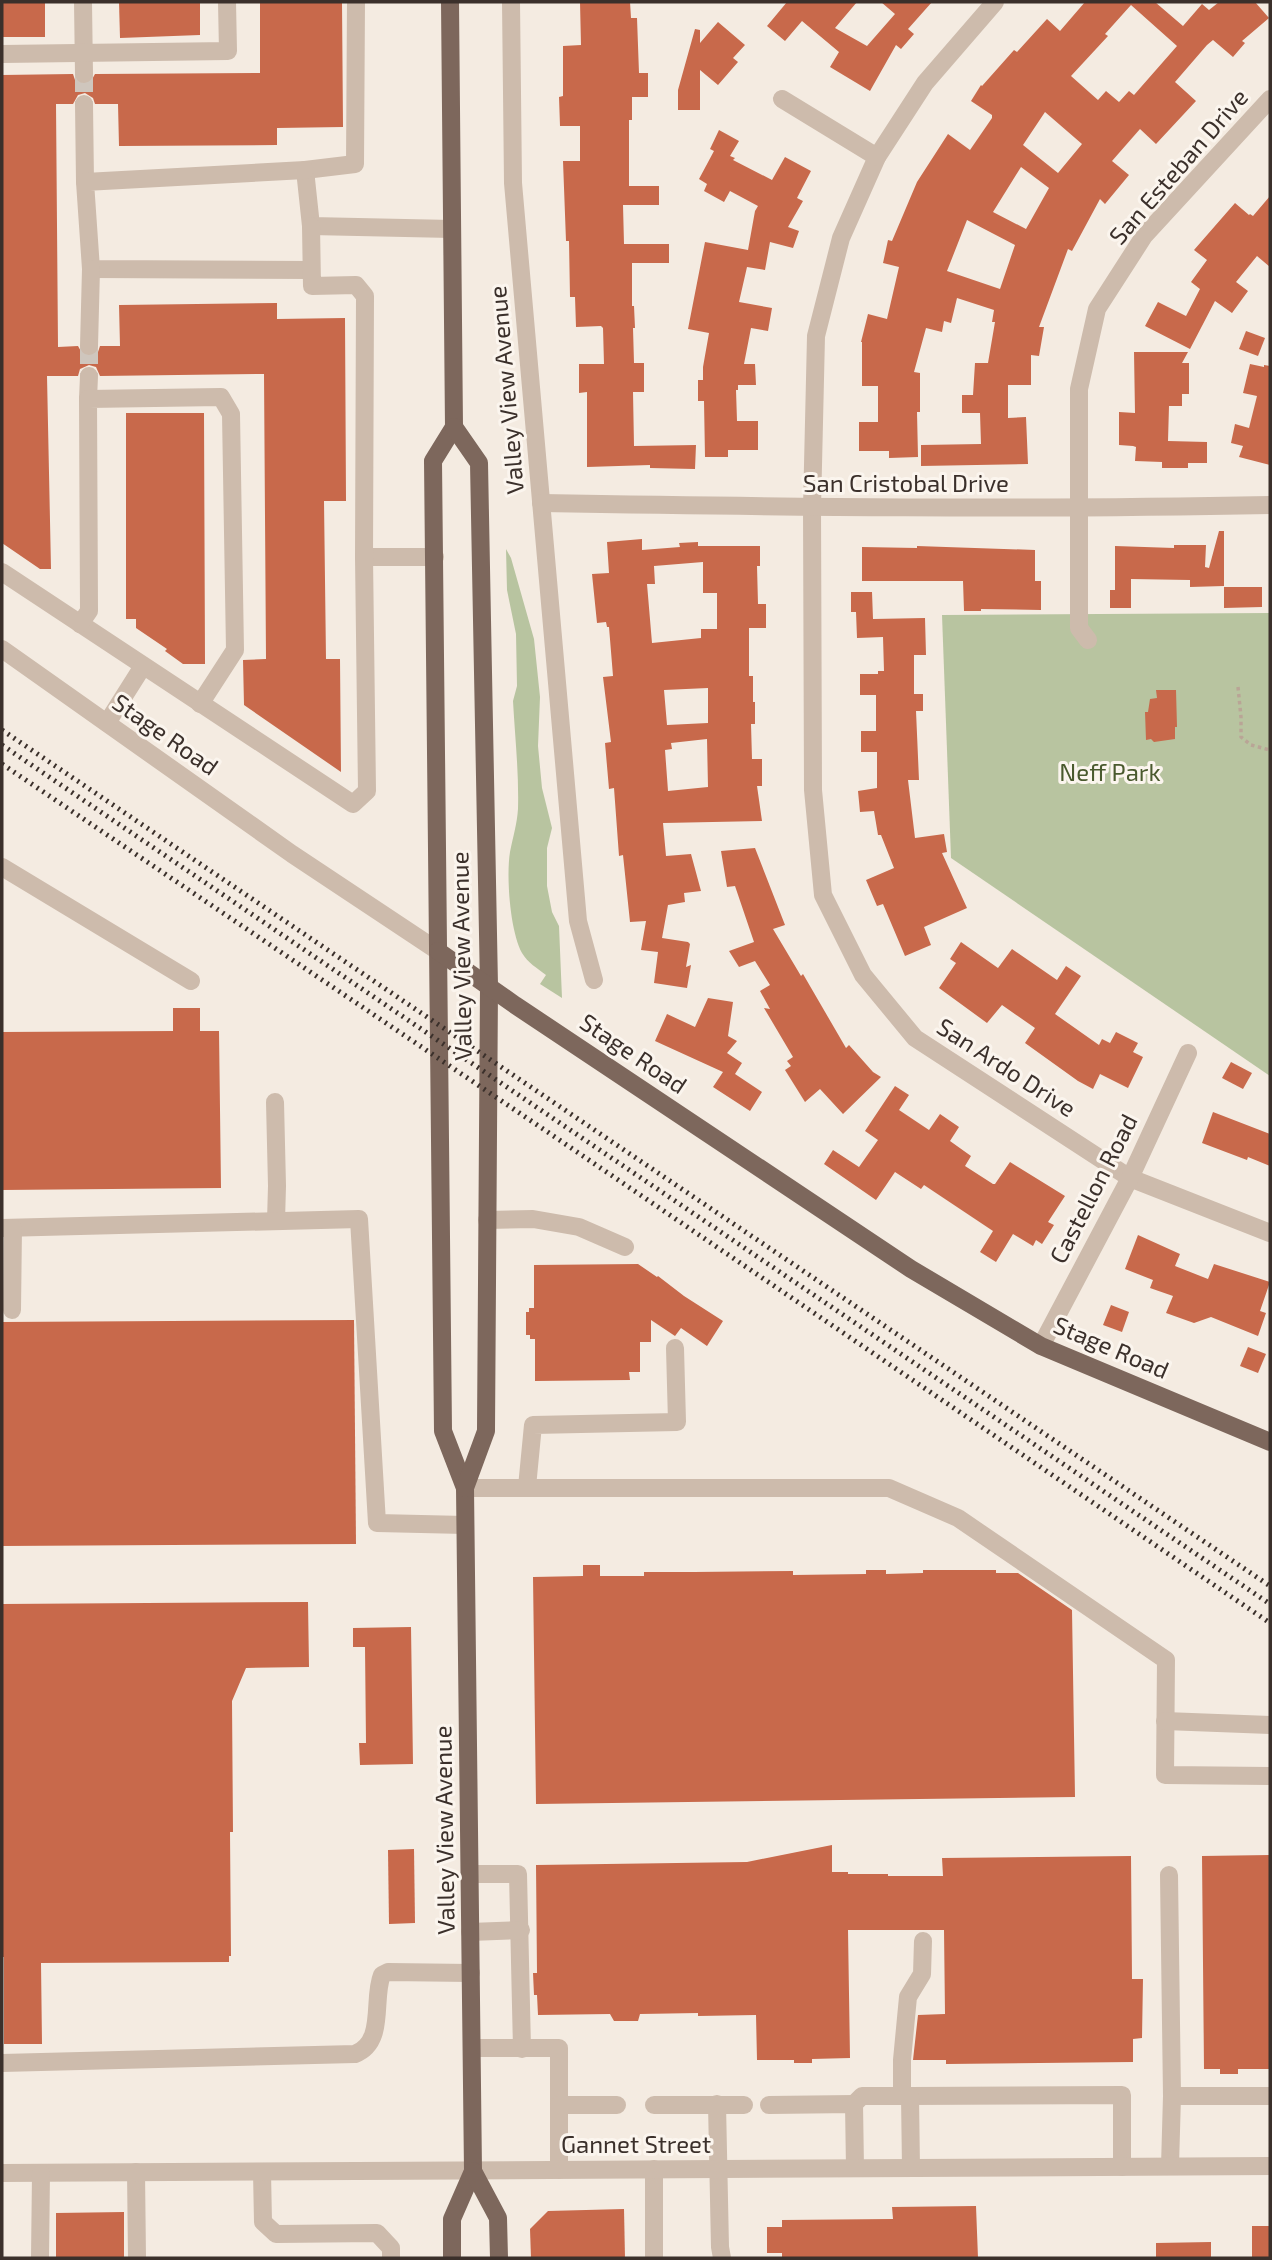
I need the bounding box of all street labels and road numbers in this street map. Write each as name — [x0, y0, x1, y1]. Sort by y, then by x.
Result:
street label: San Esteban Drive — [1102, 82, 1253, 250]
street label: Valley View Avenue — [482, 285, 529, 496]
street label: San Cristobal Drive — [803, 468, 1009, 497]
street label: Stage Road — [107, 687, 224, 781]
street label: Valley View Avenue — [444, 851, 477, 1061]
street label: Stage Road — [575, 1006, 693, 1099]
street label: San Ardo Drive — [932, 1011, 1082, 1122]
street label: Castellon Road — [1043, 1109, 1143, 1268]
street label: Stage Road — [1050, 1309, 1174, 1384]
street label: Valley View Avenue — [427, 1725, 460, 1935]
street label: Gannet Street — [561, 2129, 711, 2158]

